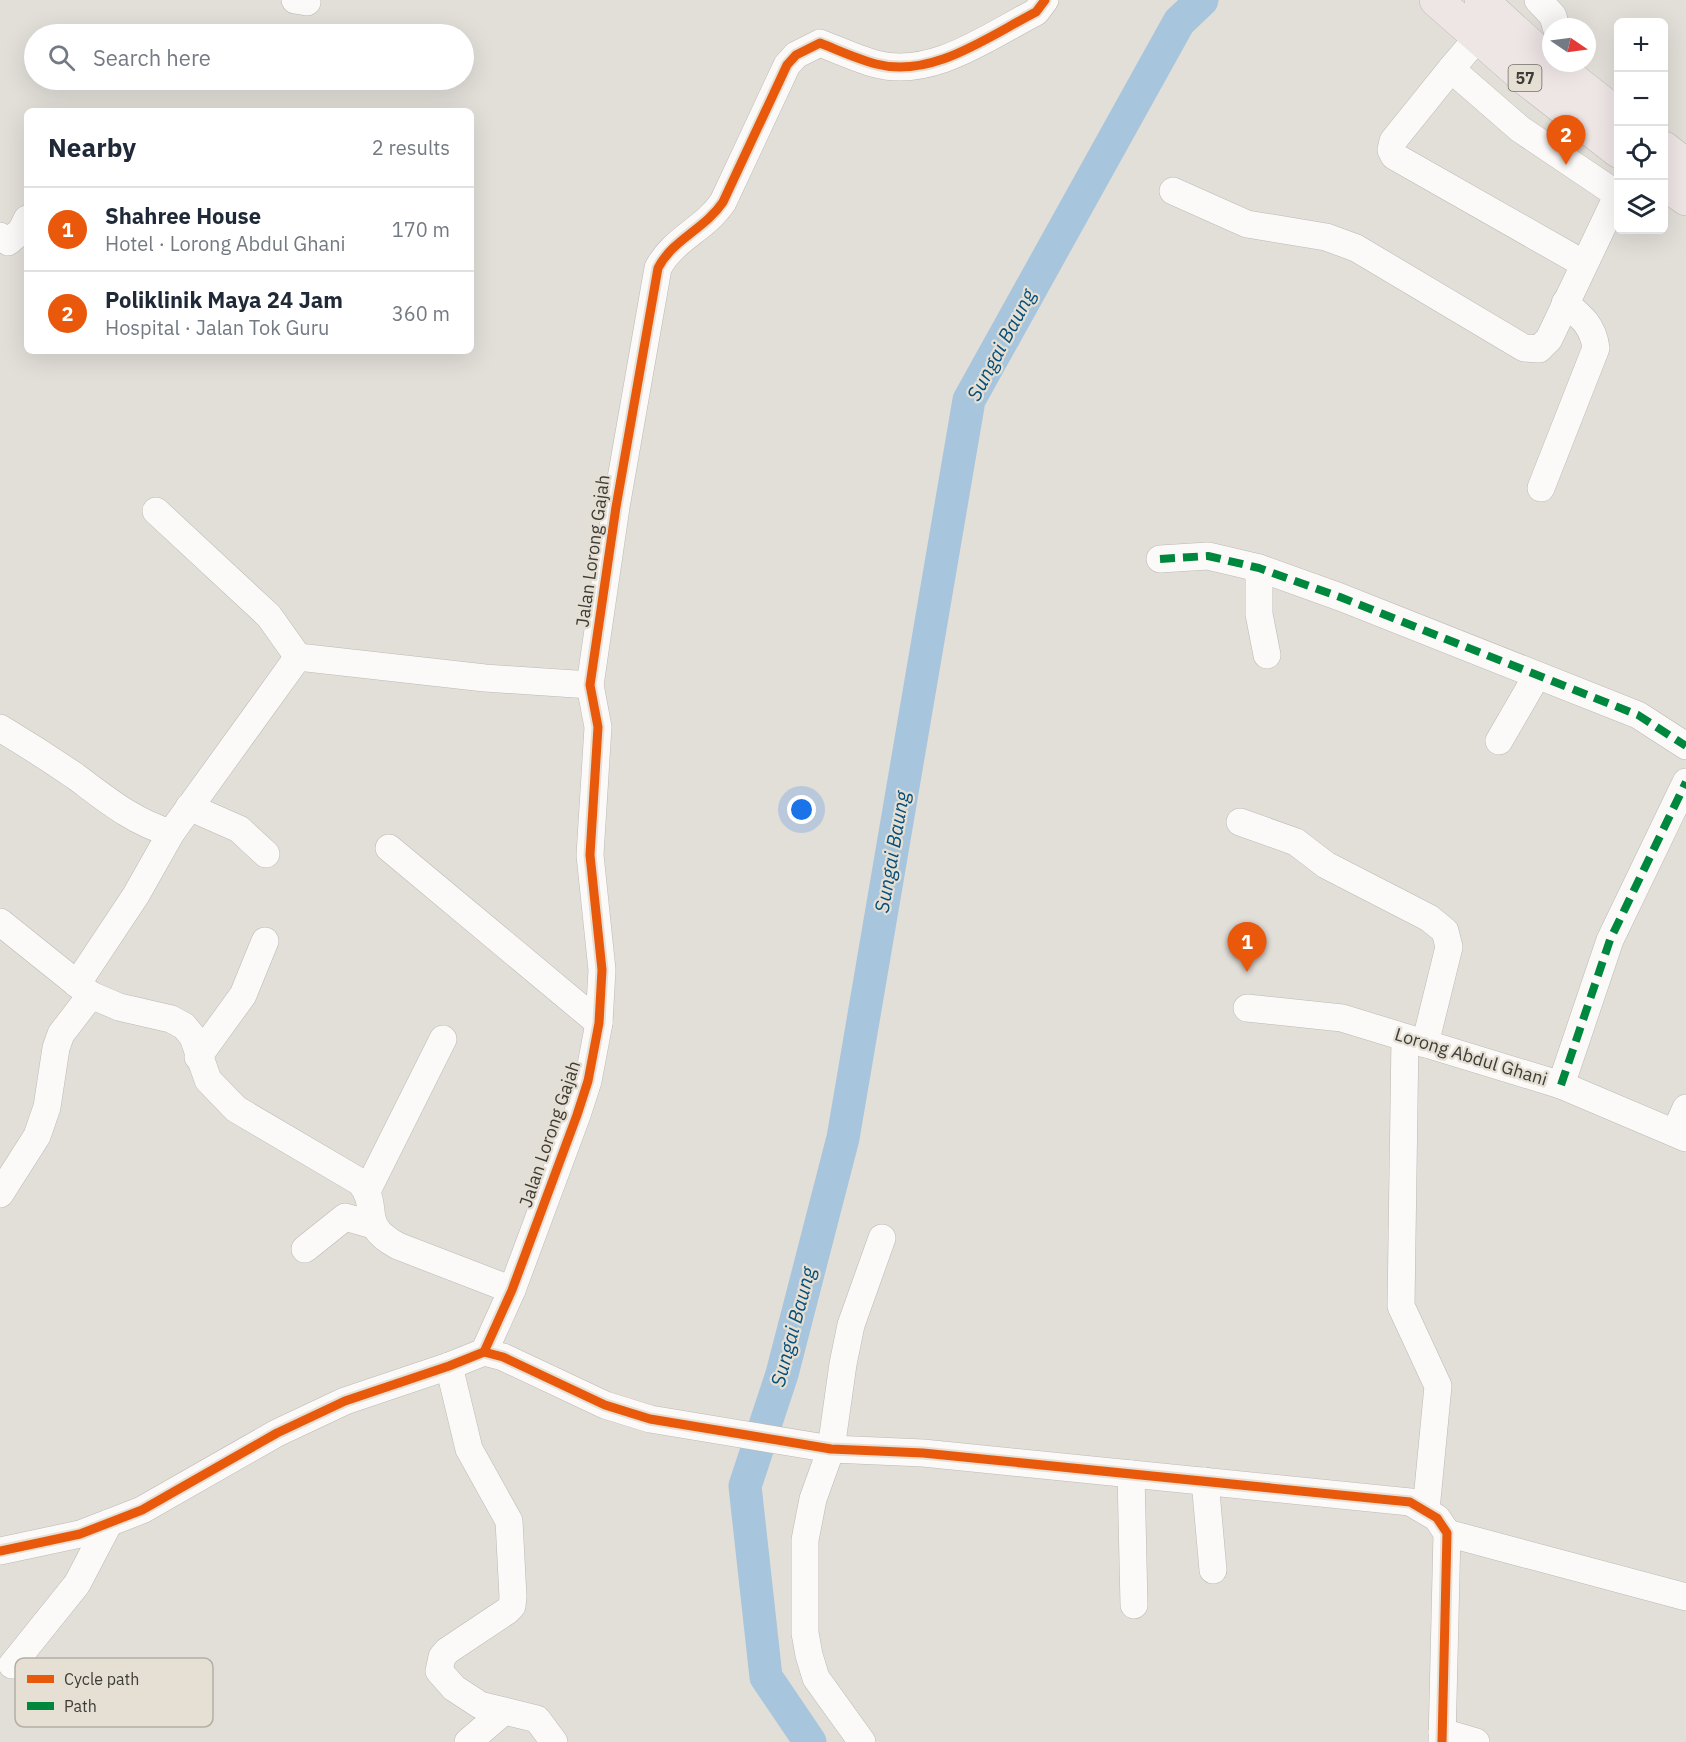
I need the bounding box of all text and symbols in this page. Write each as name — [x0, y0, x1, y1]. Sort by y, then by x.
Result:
north arrow — [1542, 18, 1596, 72]
map controls — [1614, 18, 1668, 234]
button: + — [1614, 18, 1668, 72]
search box — [24, 24, 474, 90]
icon: search — [45, 41, 78, 74]
text: Search here — [93, 43, 211, 72]
road number: 57 — [1508, 65, 1541, 91]
button: − — [1614, 72, 1668, 126]
pin: 2 — [1546, 116, 1586, 165]
button: locate — [1614, 126, 1668, 180]
text: Nearby — [48, 130, 136, 164]
text: 2 results — [372, 134, 450, 161]
button: layers — [1614, 180, 1668, 234]
text: Shahree House — [105, 201, 261, 230]
text: 1 — [62, 216, 74, 243]
text: 170 m — [392, 216, 450, 243]
text: Hotel · Lorong Abdul Ghani — [105, 230, 346, 257]
water label: Sungai Baung — [960, 284, 1042, 405]
text: Poliklinik Maya 24 Jam — [105, 285, 343, 314]
text: 2 — [62, 300, 74, 327]
text: 360 m — [392, 300, 450, 327]
text: Hospital · Jalan Tok Guru — [105, 314, 329, 341]
street label: Jalan Lorong Gajah — [570, 473, 615, 629]
water label: Sungai Baung — [868, 788, 916, 915]
your location — [787, 795, 816, 824]
pin: 1 — [1228, 922, 1266, 972]
street label: Lorong Abdul Ghani — [1392, 1022, 1550, 1091]
street label: Jalan Lorong Gajah — [514, 1057, 585, 1210]
water label: Sungai Baung — [764, 1263, 822, 1390]
legend — [15, 1658, 213, 1727]
text: Cycle path — [64, 1669, 139, 1689]
text: Path — [64, 1696, 97, 1716]

